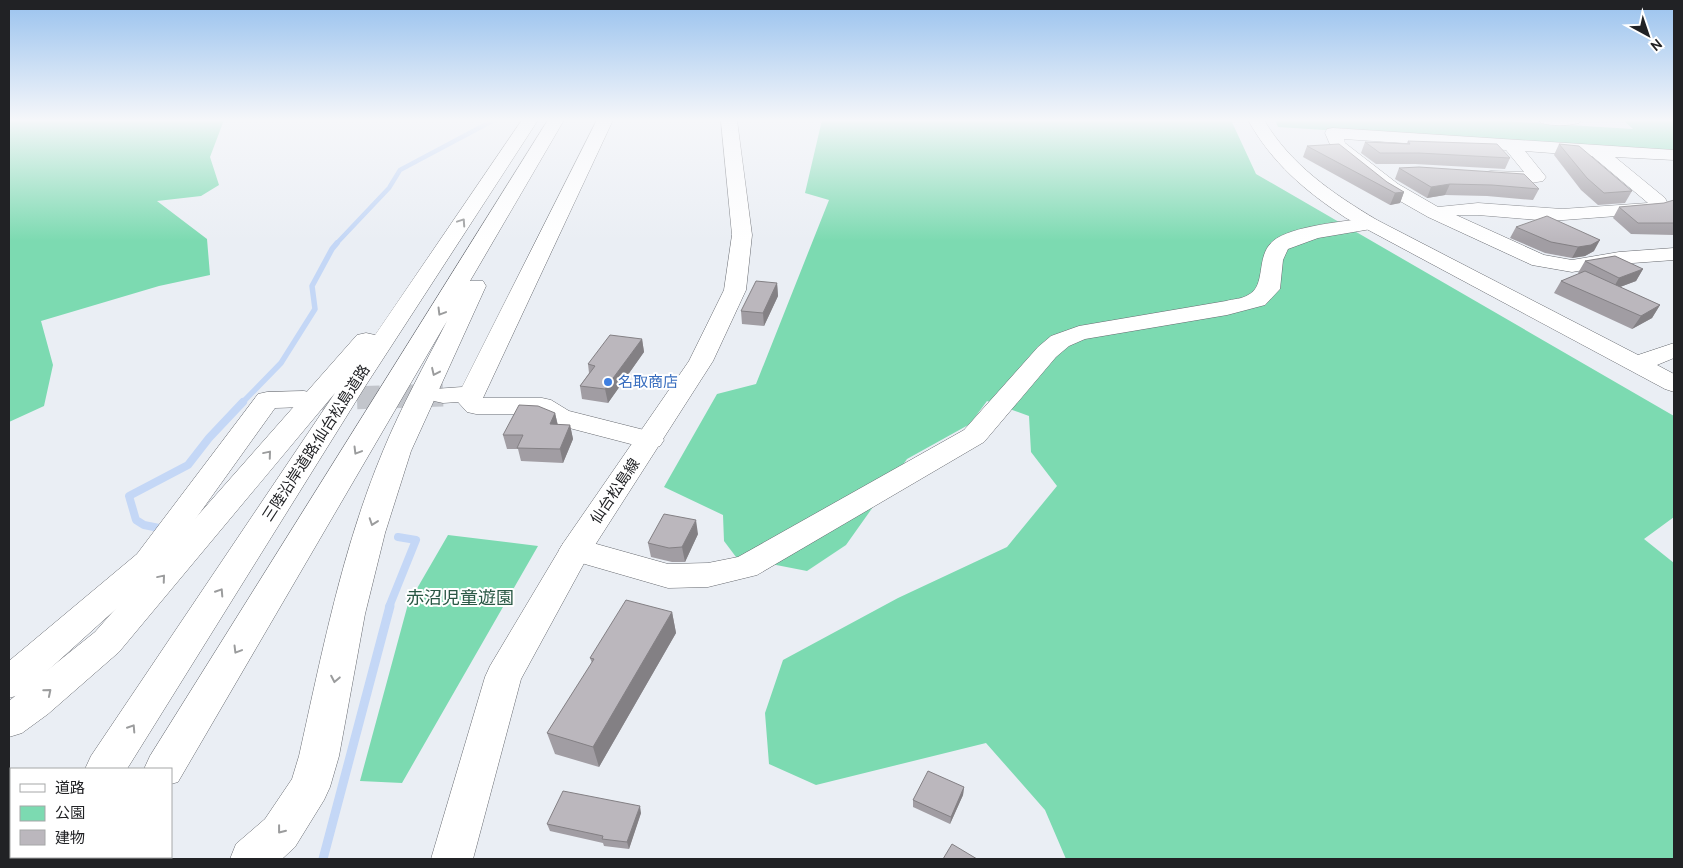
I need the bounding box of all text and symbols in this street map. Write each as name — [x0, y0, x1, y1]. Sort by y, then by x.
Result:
north arrow — [1623, 10, 1673, 60]
text: N — [1647, 35, 1666, 55]
one-way arrow — [456, 218, 466, 227]
one-way arrow — [438, 306, 448, 315]
street label: 三陸沿岸道路;仙台松島道路 — [259, 361, 373, 525]
one-way arrow — [431, 367, 441, 376]
place label: 名取商店 — [618, 373, 678, 391]
marker: 名取商店 — [602, 376, 614, 388]
one-way arrow — [354, 445, 364, 454]
one-way arrow — [262, 451, 271, 460]
street label: 仙台松島線 — [587, 455, 643, 527]
one-way arrow — [369, 517, 379, 525]
one-way arrow — [157, 574, 166, 583]
park label: 赤沼児童遊園 — [406, 587, 514, 609]
one-way arrow — [214, 588, 223, 597]
one-way arrow — [233, 644, 243, 653]
one-way arrow — [330, 675, 340, 684]
one-way arrow — [42, 689, 51, 698]
one-way arrow — [125, 725, 135, 734]
legend — [10, 768, 172, 858]
text: 道路 — [55, 779, 85, 797]
text: 公園 — [55, 804, 85, 822]
one-way arrow — [278, 824, 287, 834]
text: 建物 — [55, 829, 85, 847]

